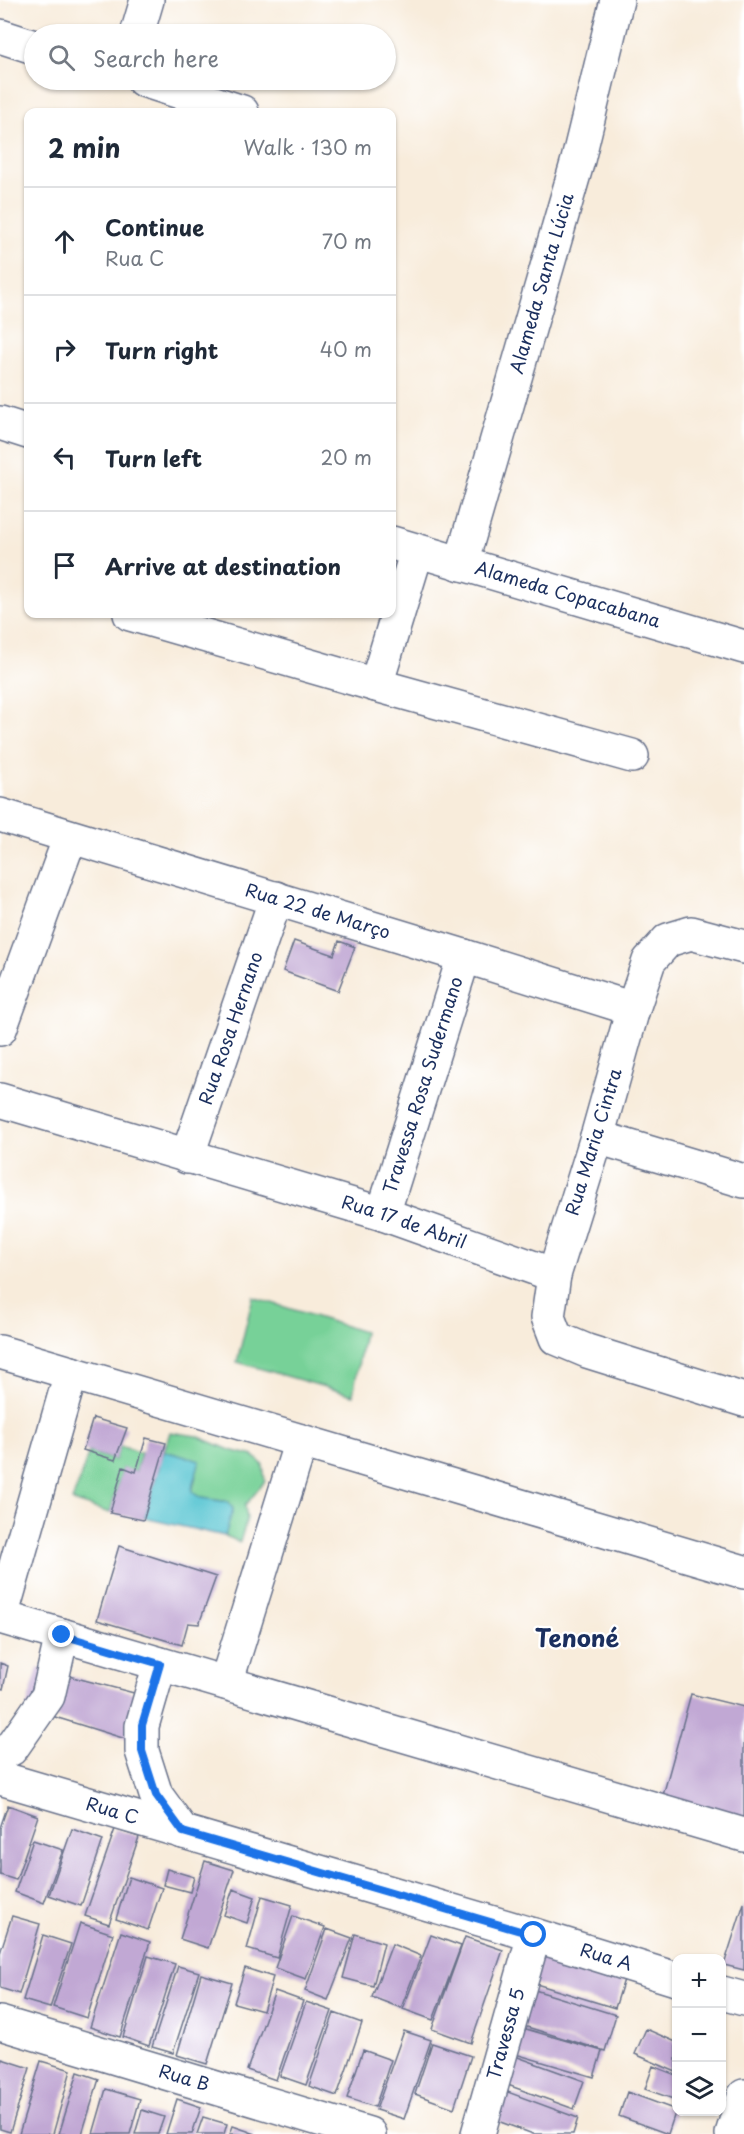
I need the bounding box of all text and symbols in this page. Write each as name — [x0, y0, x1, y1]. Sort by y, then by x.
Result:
search box — [24, 24, 396, 90]
icon: search — [45, 41, 78, 74]
text: Search here — [93, 41, 219, 74]
text: 2 min — [48, 128, 121, 167]
text: Walk · 130 m — [244, 132, 372, 162]
street label: Alameda Santa Lúcia — [502, 189, 580, 377]
text: Continue — [105, 210, 204, 243]
icon: ahead — [48, 225, 81, 258]
text: 70 m — [322, 226, 372, 256]
text: Rua C — [105, 243, 164, 273]
icon: right — [48, 333, 81, 366]
text: Turn right — [105, 333, 218, 366]
text: 40 m — [320, 334, 372, 364]
icon: left — [48, 441, 81, 474]
text: Turn left — [105, 441, 202, 474]
text: 20 m — [320, 442, 372, 472]
icon: arrive — [48, 549, 81, 582]
text: Arrive at destination — [105, 549, 341, 582]
street label: Alameda Copacabana — [472, 553, 665, 634]
street label: Rua 22 de Março — [242, 875, 394, 945]
street label: Rua Rosa Hernano — [191, 948, 269, 1108]
street label: Travessa Rosa Sudermano — [375, 973, 469, 1196]
street label: Rua Maria Cintra — [557, 1065, 628, 1219]
street label: Rua 17 de Abril — [338, 1187, 471, 1255]
district label: Tenoné — [535, 1619, 620, 1655]
route end — [48, 1621, 74, 1647]
street label: Rua C — [83, 1789, 142, 1830]
route start — [520, 1921, 546, 1947]
street label: Rua A — [577, 1935, 636, 1977]
map controls — [672, 1954, 726, 2116]
button: + — [672, 1954, 726, 2008]
street label: Travessa 5 — [479, 1984, 531, 2083]
button: − — [672, 2008, 726, 2062]
street label: Rua B — [156, 2057, 213, 2097]
button: layers — [672, 2062, 726, 2116]

